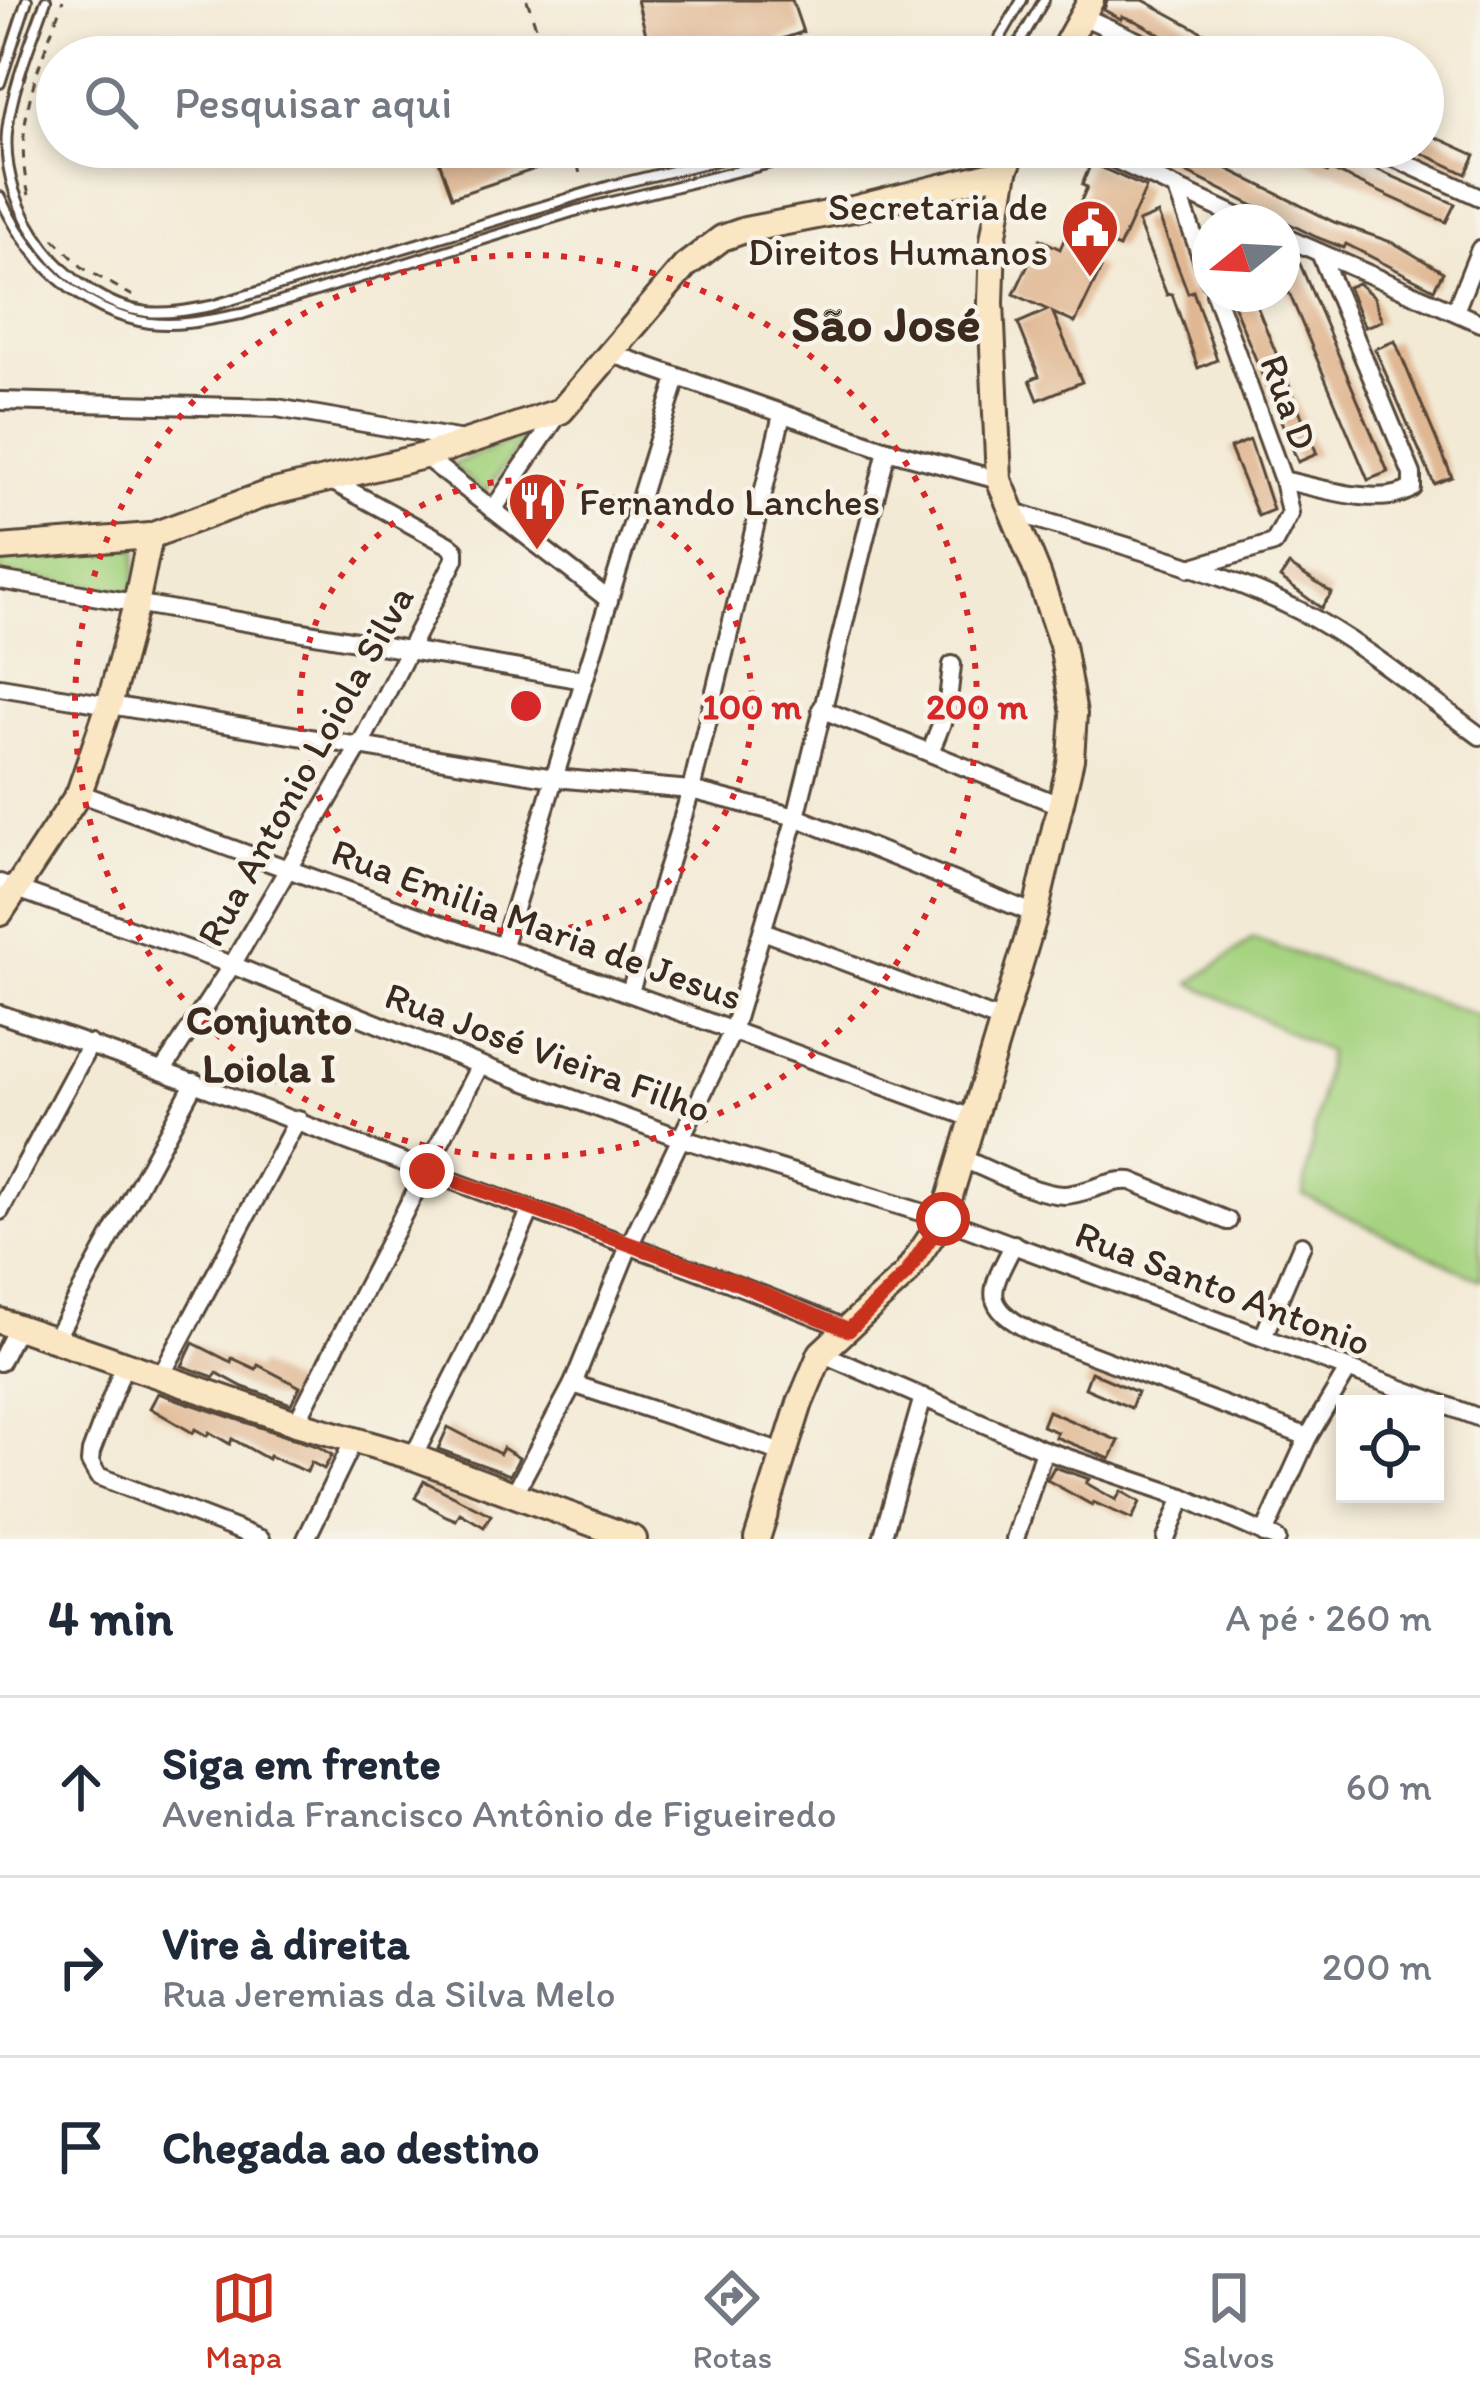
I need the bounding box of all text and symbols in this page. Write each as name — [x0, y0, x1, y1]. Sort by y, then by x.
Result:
search box — [36, 36, 1444, 168]
icon: search — [78, 69, 144, 135]
text: Pesquisar aqui — [174, 75, 452, 129]
place label: Secretaria de Direitos Humanos — [748, 183, 1048, 275]
public building icon: Secretaria de Direitos Humanos — [1059, 197, 1121, 279]
north arrow — [1192, 204, 1300, 312]
district label: São José — [791, 293, 981, 354]
street label: Rua D — [1250, 348, 1328, 456]
restaurant icon: Fernando Lanches — [506, 470, 568, 552]
place label: Fernando Lanches — [579, 478, 880, 525]
street label: Rua Antonio Loiola Silva — [186, 578, 424, 954]
centre of rings — [505, 685, 547, 727]
text: 100 m — [702, 685, 802, 728]
text: 200 m — [926, 685, 1029, 728]
street label: Rua Emilia Maria de Jesus — [325, 828, 749, 1020]
street label: Rua José Vieira Filho — [379, 971, 717, 1133]
district label: Conjunto Loiola I — [186, 994, 352, 1093]
route end — [400, 1144, 454, 1198]
route start — [916, 1192, 970, 1246]
street label: Rua Santo Antonio — [1069, 1210, 1377, 1366]
map controls — [1336, 1395, 1444, 1503]
button: locate — [1336, 1395, 1444, 1503]
text: 4 min — [48, 1587, 173, 1648]
text: A pé · 260 m — [1225, 1594, 1432, 1641]
text: Siga em frente — [162, 1736, 441, 1790]
icon: ahead — [48, 1754, 114, 1820]
text: 60 m — [1346, 1763, 1432, 1810]
text: Avenida Francisco Antônio de Figueiredo — [162, 1790, 836, 1837]
text: Vire à direita — [162, 1916, 410, 1970]
icon: right — [48, 1934, 114, 2000]
text: 200 m — [1322, 1943, 1432, 1990]
text: Rua Jeremias da Silva Melo — [162, 1970, 615, 2017]
icon: arrive — [48, 2114, 114, 2180]
text: Chegada ao destino — [162, 2120, 539, 2174]
tab: Mapa — [205, 2265, 282, 2376]
tab: Rotas — [693, 2265, 772, 2376]
tab: Salvos — [1183, 2265, 1275, 2376]

